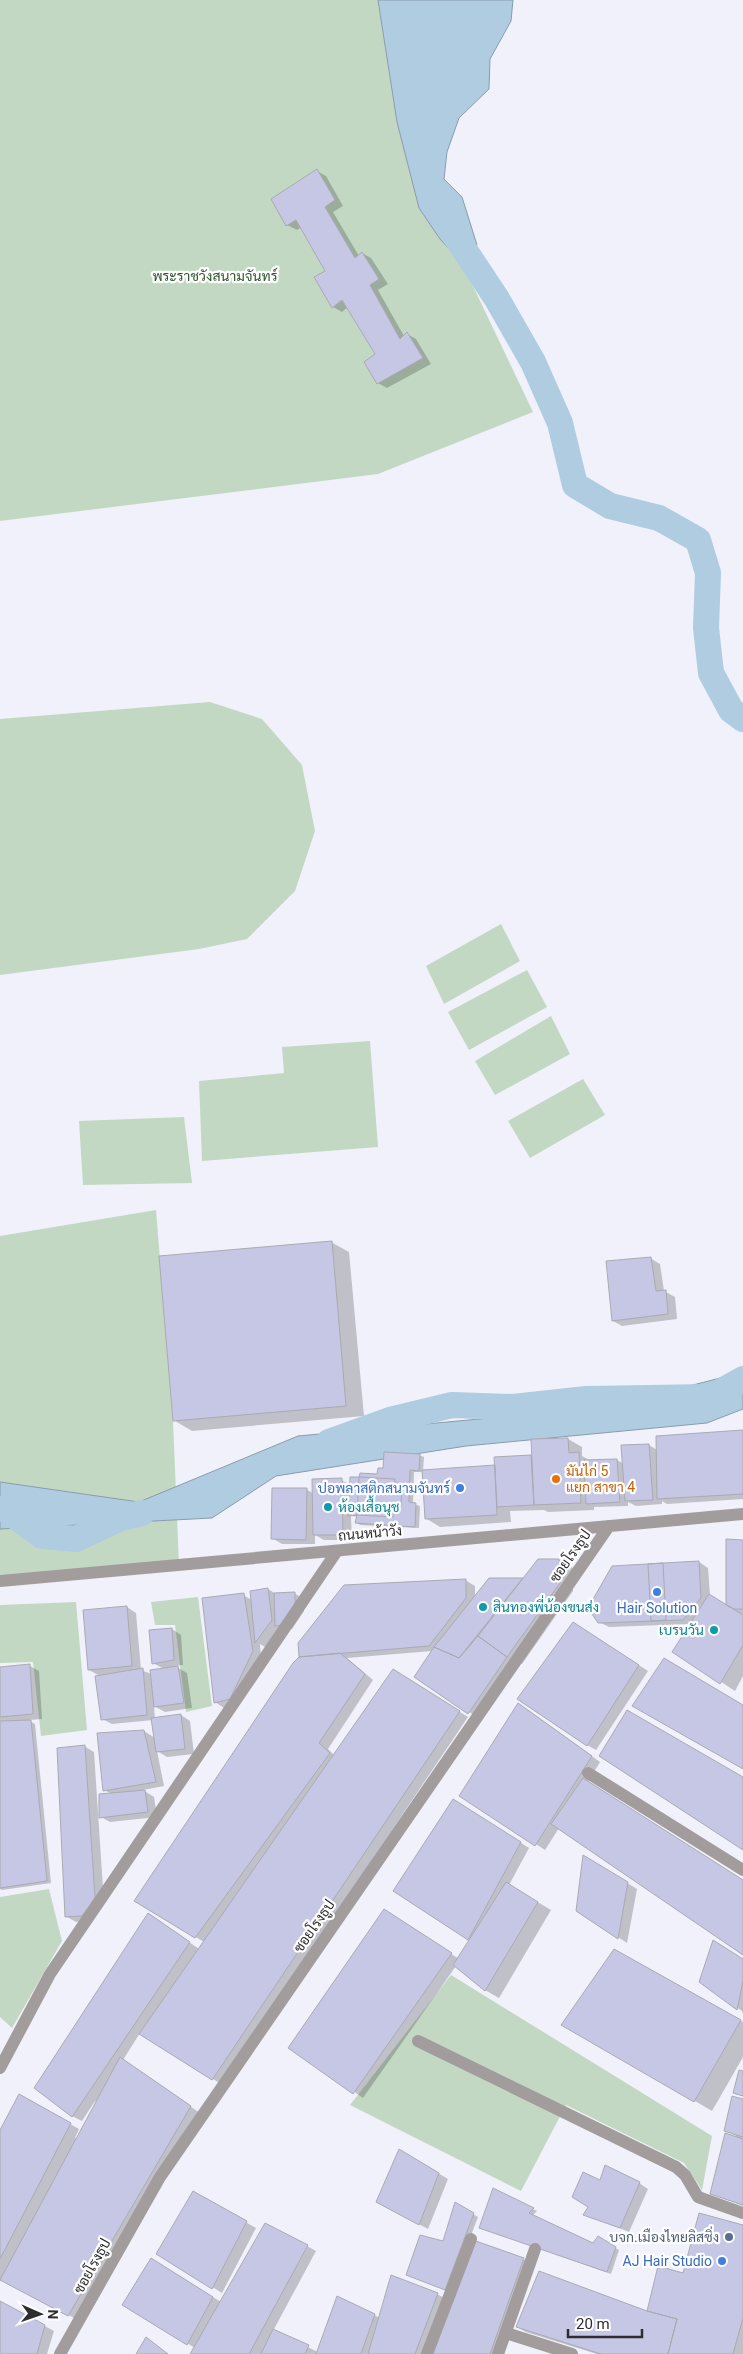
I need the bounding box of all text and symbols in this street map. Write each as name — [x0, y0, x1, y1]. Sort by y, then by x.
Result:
park label: พระราชวังสนามจันทร์ — [152, 267, 278, 284]
place label: มันไก่ 5 แยก สาขา 4 — [566, 1463, 635, 1495]
marker: มันไก่ 5 แยก สาขา 4 — [550, 1473, 562, 1485]
place label: ปอพลาสติกสนามจันทร์ — [318, 1479, 450, 1496]
marker: ปอพลาสติกสนามจันทร์ — [454, 1482, 466, 1494]
place label: ห้องเสื้อนุช — [338, 1495, 400, 1517]
marker: ห้องเสื้อนุช — [322, 1501, 334, 1513]
street label: ถนนหน้าวัง — [337, 1521, 403, 1544]
street label: ซอยโรงธูป — [546, 1527, 595, 1586]
marker: Hair Solution — [651, 1586, 663, 1598]
place label: สินทองพี่น้องขนส่ง — [493, 1595, 599, 1615]
place label: Hair Solution — [617, 1600, 697, 1616]
marker: สินทองพี่น้องขนส่ง — [477, 1601, 489, 1613]
place label: เบรนวัน — [659, 1622, 704, 1638]
marker: เบรนวัน — [708, 1624, 720, 1636]
street label: ซอยโรงธูป — [290, 1897, 339, 1956]
place label: บจก.เมืองไทยลิสชิ่ง — [609, 2226, 719, 2245]
marker: บจก.เมืองไทยลิสชิ่ง — [723, 2231, 735, 2243]
street label: ซอยโรงธูป — [70, 2236, 115, 2297]
place label: AJ Hair Studio — [623, 2253, 712, 2269]
marker: AJ Hair Studio — [716, 2255, 728, 2267]
north arrow — [15, 2289, 65, 2339]
scale bar — [568, 2306, 642, 2338]
text: N — [45, 2309, 61, 2320]
text: 20 m — [576, 2315, 610, 2333]

